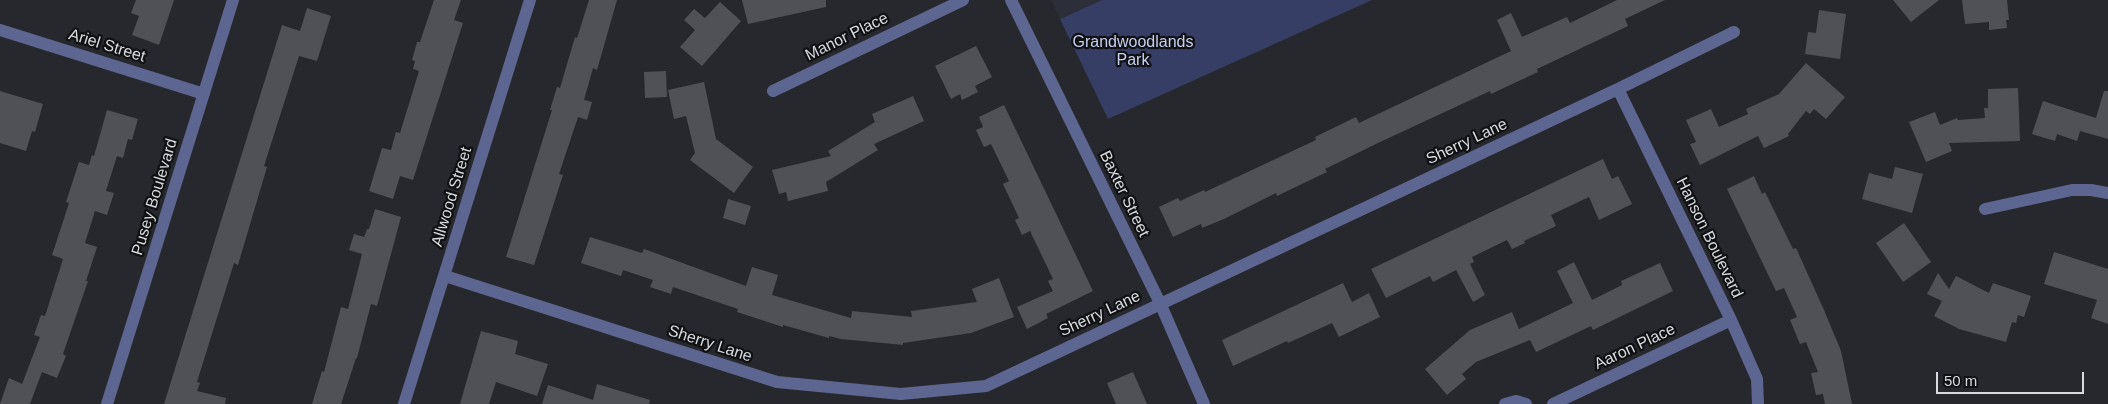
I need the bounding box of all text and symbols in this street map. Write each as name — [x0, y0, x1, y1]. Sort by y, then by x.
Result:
street label: Manor Place — [802, 9, 892, 65]
street label: Ariel Street — [66, 25, 148, 67]
park label: Grandwoodlands Park — [1073, 33, 1193, 71]
street label: Sherry Lane — [1423, 115, 1511, 169]
street label: Pusey Boulevard — [128, 136, 182, 258]
street label: Allwood Street — [428, 145, 476, 249]
street label: Baxter Street — [1095, 148, 1153, 240]
street label: Hanson Boulevard — [1672, 175, 1746, 301]
street label: Sherry Lane — [1056, 287, 1144, 341]
street label: Aaron Place — [1591, 320, 1679, 374]
street label: Sherry Lane — [666, 321, 754, 367]
scale bar — [1938, 362, 2086, 394]
text: 50 m — [1944, 372, 1977, 389]

